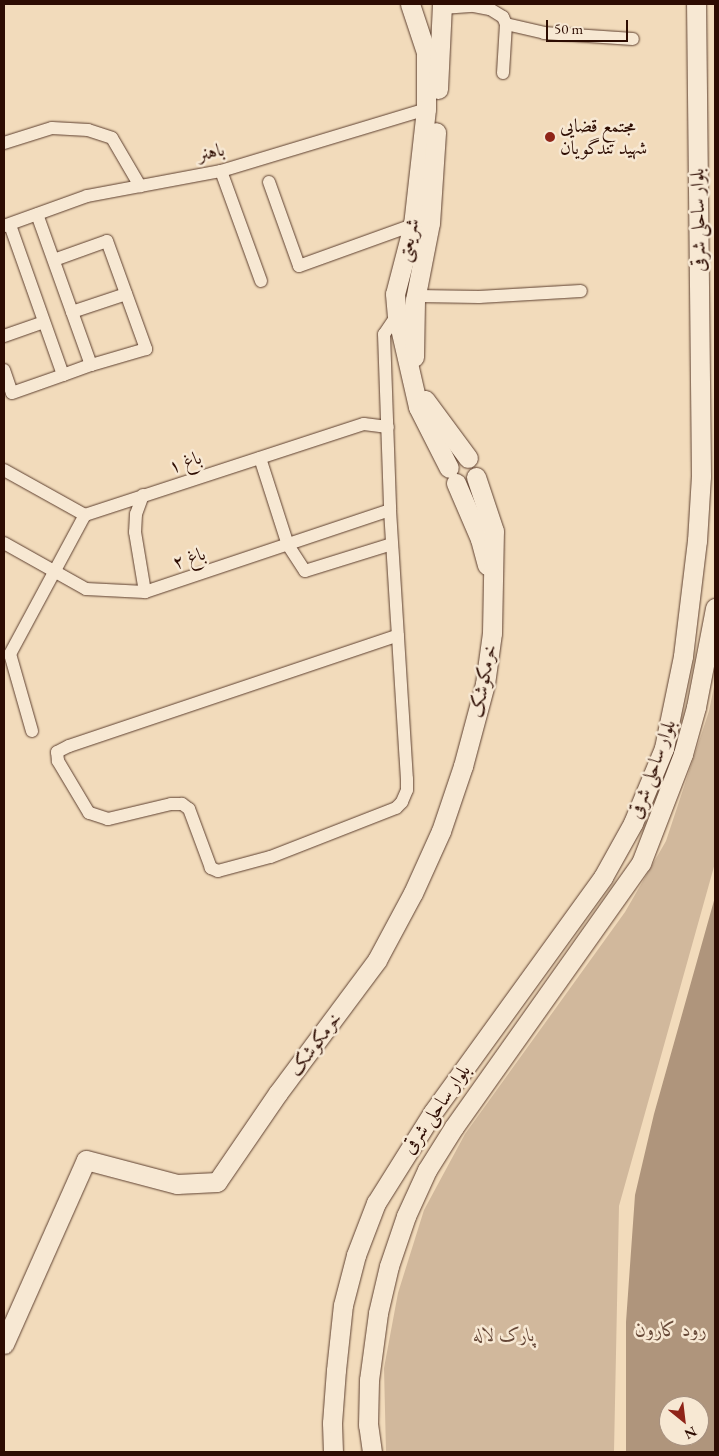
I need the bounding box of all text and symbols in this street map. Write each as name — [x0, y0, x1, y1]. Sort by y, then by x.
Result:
scale bar — [549, 10, 632, 42]
text: 50 m — [554, 19, 583, 38]
place label: مجتمع قضایی شهید تندگویان — [560, 115, 647, 159]
marker: مجتمع قضایی شهید تندگویان — [544, 131, 556, 143]
street label: باهنر — [195, 138, 227, 166]
street label: بلوار ساحلی شرقی — [686, 168, 710, 272]
street label: شریعتی — [392, 216, 424, 264]
street label: باغ ۱ — [166, 446, 204, 478]
street label: باغ ۲ — [170, 542, 208, 574]
street label: خرمکوشک — [465, 642, 501, 720]
street label: بلوار ساحلی شرقی — [624, 716, 680, 822]
street label: خرمکوشک — [284, 1008, 346, 1080]
street label: بلوار ساحلی شرقی — [397, 1060, 475, 1158]
water label: رود کارون — [635, 1317, 707, 1341]
park label: پارک لاله — [473, 1324, 535, 1346]
north arrow — [659, 1396, 709, 1446]
text: N — [681, 1423, 700, 1444]

